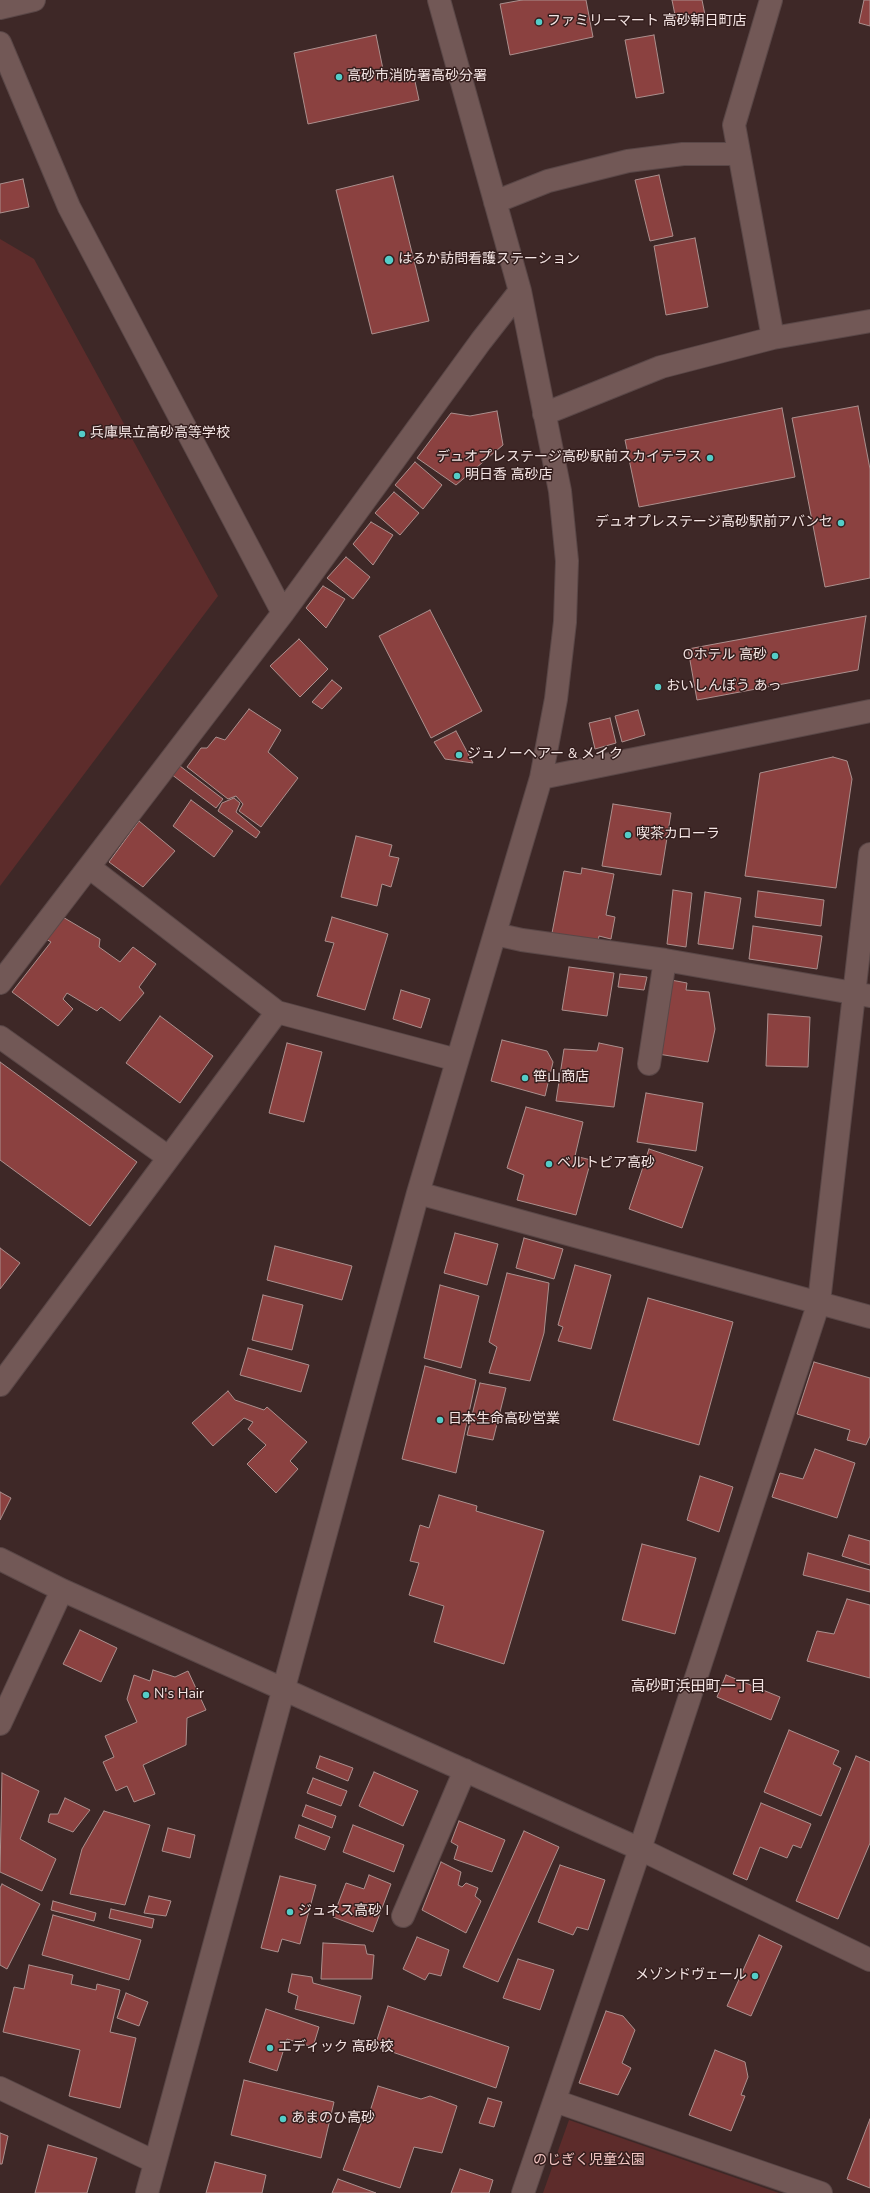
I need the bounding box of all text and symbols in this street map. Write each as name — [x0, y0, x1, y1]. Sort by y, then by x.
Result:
place label: ファミリーマート 高砂朝日町店 — [547, 14, 747, 30]
marker: ファミリーマート 高砂朝日町店 — [534, 17, 544, 27]
place label: 高砂市消防署高砂分署 — [347, 69, 487, 85]
marker: 高砂市消防署高砂分署 — [334, 72, 344, 82]
place label: はるか訪問看護ステーション — [398, 252, 580, 268]
marker: はるか訪問看護ステーション — [383, 254, 395, 266]
place label: 兵庫県立高砂高等学校 — [90, 426, 230, 442]
marker: 兵庫県立高砂高等学校 — [77, 429, 87, 439]
place label: デュオプレステージ高砂駅前スカイテラス — [436, 450, 702, 466]
marker: デュオプレステージ高砂駅前スカイテラス — [705, 453, 715, 463]
place label: 明日香 高砂店 — [465, 468, 553, 484]
marker: 明日香 高砂店 — [452, 471, 462, 481]
place label: デュオプレステージ高砂駅前アバンセ — [595, 515, 833, 531]
marker: デュオプレステージ高砂駅前アバンセ — [836, 518, 846, 528]
place label: Oホテル 高砂 — [683, 648, 767, 664]
marker: Oホテル 高砂 — [770, 651, 780, 661]
place label: おいしんぼう あっ — [666, 679, 782, 695]
marker: おいしんぼう あっ — [653, 682, 663, 692]
place label: ジュノーヘアー & メイク — [467, 747, 623, 763]
marker: ジュノーヘアー & メイク — [454, 750, 464, 760]
place label: 喫茶カローラ — [636, 827, 720, 843]
marker: 喫茶カローラ — [623, 830, 633, 840]
place label: 笹山商店 — [533, 1070, 589, 1086]
marker: 笹山商店 — [520, 1073, 530, 1083]
place label: ベルトピア高砂 — [557, 1156, 655, 1172]
marker: ベルトピア高砂 — [544, 1159, 554, 1169]
place label: 日本生命高砂営業 — [448, 1412, 560, 1428]
marker: 日本生命高砂営業 — [435, 1415, 445, 1425]
district label: 高砂町浜田町一丁目 — [631, 1678, 765, 1696]
place label: N's Hair — [154, 1687, 204, 1703]
marker: N's Hair — [141, 1690, 151, 1700]
place label: ジュネス高砂 I — [298, 1904, 389, 1920]
marker: ジュネス高砂 I — [285, 1907, 295, 1917]
place label: メゾンドヴェール — [635, 1968, 747, 1984]
marker: メゾンドヴェール — [750, 1971, 760, 1981]
place label: エディック 高砂校 — [278, 2040, 394, 2056]
marker: エディック 高砂校 — [265, 2043, 275, 2053]
place label: あまのひ高砂 — [291, 2111, 375, 2127]
marker: あまのひ高砂 — [278, 2114, 288, 2124]
park label: のじぎく児童公園 — [533, 2153, 645, 2169]

